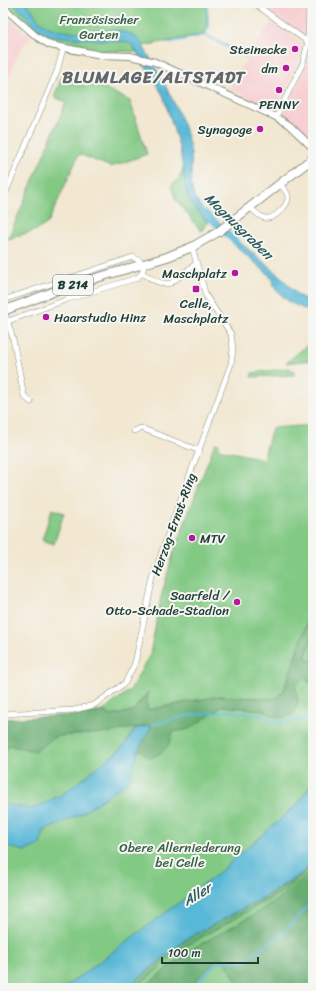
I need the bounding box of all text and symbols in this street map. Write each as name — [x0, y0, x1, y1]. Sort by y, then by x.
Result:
park label: Französischer Garten — [59, 8, 139, 46]
place label: Steinecke — [230, 38, 287, 61]
marker: Steinecke — [290, 44, 300, 54]
place label: dm — [261, 57, 278, 80]
district label: BLUMLAGE/ALTSTADT — [62, 62, 246, 92]
marker: dm — [281, 63, 291, 73]
marker: PENNY — [274, 85, 284, 95]
place label: PENNY — [259, 93, 300, 116]
place label: Synagoge — [198, 118, 252, 141]
marker: Synagoge — [255, 124, 265, 134]
water label: Magnusgraben — [198, 187, 280, 267]
place label: Maschplatz — [162, 262, 228, 285]
marker: Maschplatz — [230, 268, 240, 278]
road number: B 214 — [53, 275, 93, 295]
marker: Celle, Maschplatz — [191, 284, 201, 294]
place label: Celle, Maschplatz — [164, 292, 229, 330]
place label: Haarstudio Hinz — [54, 306, 147, 329]
marker: Haarstudio Hinz — [41, 312, 51, 322]
street label: Herzog-Ernst-Ring — [144, 469, 203, 579]
place label: MTV — [200, 527, 227, 550]
marker: MTV — [187, 533, 197, 543]
place label: Saarfeld / Otto-Schade-Stadion — [106, 584, 231, 622]
marker: Saarfeld / Otto-Schade-Stadion — [232, 597, 242, 607]
park label: Obere Allerniederung bei Celle — [119, 836, 241, 874]
water label: Aller — [177, 875, 219, 913]
scale bar — [162, 939, 258, 965]
text: 100 m — [168, 942, 201, 964]

